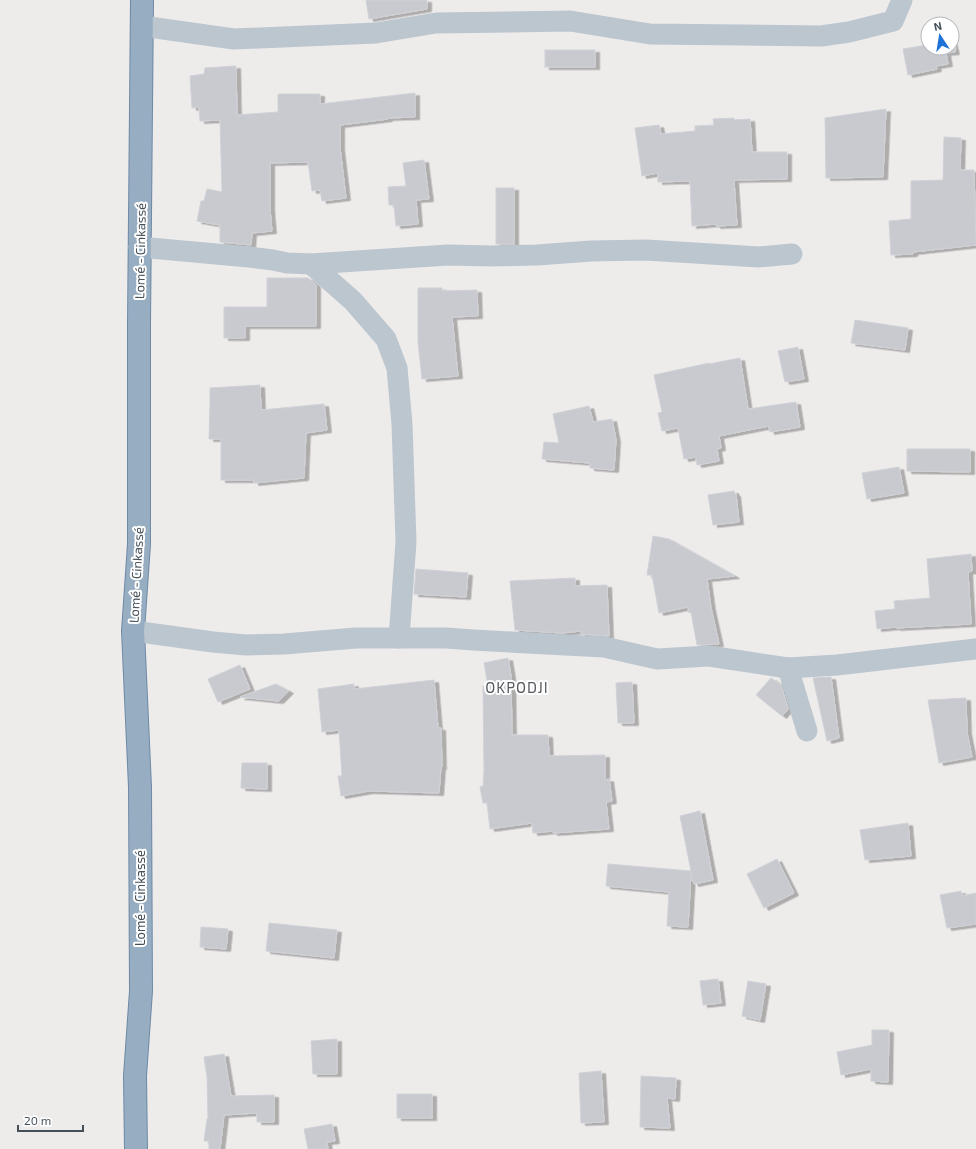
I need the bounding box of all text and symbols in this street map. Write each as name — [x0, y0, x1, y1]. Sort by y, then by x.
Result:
north arrow — [920, 16, 960, 56]
text: N — [933, 19, 943, 33]
street label: Lomé - Cinkassé — [131, 203, 149, 299]
street label: Lomé - Cinkassé — [125, 527, 147, 623]
district label: OKPODJI — [485, 678, 549, 696]
street label: Lomé - Cinkassé — [132, 850, 148, 946]
scale bar — [18, 1107, 83, 1133]
text: 20 m — [24, 1113, 51, 1127]

